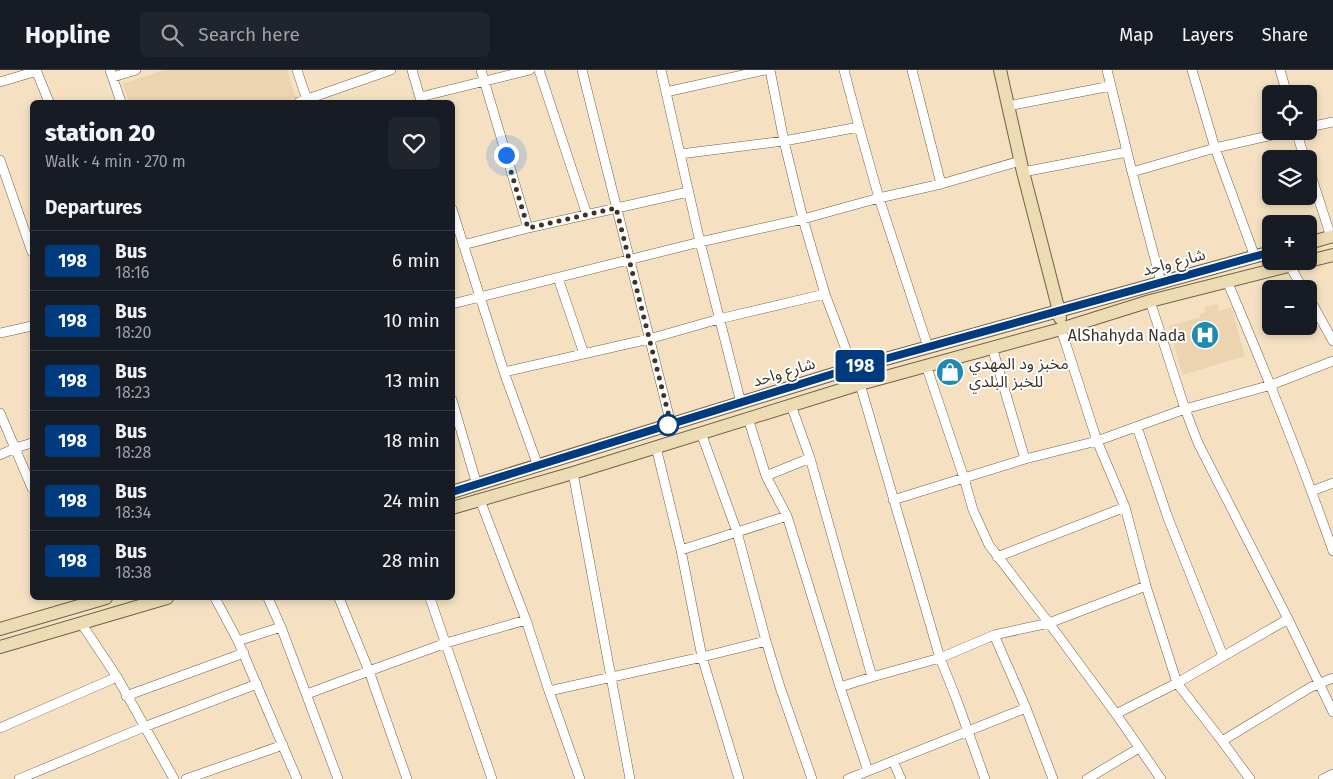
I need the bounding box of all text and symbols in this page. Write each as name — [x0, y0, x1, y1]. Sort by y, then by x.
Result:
search box — [140, 12, 490, 57]
text: Hopline — [25, 21, 110, 49]
icon: search — [158, 21, 186, 49]
text: Search here — [198, 23, 300, 46]
text: Map — [1119, 24, 1154, 46]
text: Layers — [1182, 24, 1234, 46]
text: Share — [1262, 24, 1308, 46]
map controls — [1262, 85, 1317, 335]
button: locate — [1262, 85, 1317, 140]
button: heart — [388, 117, 440, 169]
text: station 20 — [45, 119, 155, 147]
your location — [494, 143, 519, 168]
button: layers — [1262, 150, 1317, 205]
text: Walk · 4 min · 270 m — [45, 152, 186, 171]
text: Departures — [45, 196, 142, 219]
button: + — [1262, 215, 1317, 270]
text: Bus — [115, 240, 147, 263]
street label: شارع واحد — [1140, 244, 1208, 282]
text: 6 min — [392, 249, 440, 272]
text: 198 — [58, 250, 87, 272]
text: 18:16 — [115, 263, 149, 282]
button: − — [1262, 280, 1317, 335]
text: Bus — [115, 300, 147, 323]
text: 10 min — [383, 309, 440, 332]
text: 198 — [58, 310, 87, 332]
hospital icon: AlShahyda Nada — [1190, 320, 1220, 350]
text: 18:20 — [115, 323, 151, 342]
place label: AlShahyda Nada — [1068, 326, 1186, 345]
line badge: 198 — [831, 350, 889, 382]
street label: شارع واحد — [750, 354, 818, 393]
place label: مخبز ود المهدي للخبز البلدي — [969, 354, 1069, 393]
text: 198 — [846, 355, 874, 377]
shop icon: مخبز ود المهدي للخبز البلدي — [935, 357, 965, 387]
text: Bus — [115, 360, 147, 383]
text: 13 min — [384, 369, 440, 392]
text: 198 — [58, 370, 87, 392]
text: 18:23 — [115, 383, 150, 402]
unlabelled marker — [657, 414, 679, 436]
text: Bus — [115, 420, 147, 443]
text: 18 min — [383, 429, 440, 452]
text: 198 — [58, 430, 87, 452]
text: 18:28 — [115, 443, 151, 462]
text: Bus — [115, 480, 147, 503]
text: 24 min — [383, 489, 440, 512]
text: 198 — [58, 490, 87, 512]
text: 18:34 — [115, 503, 151, 522]
text: Bus — [115, 540, 147, 563]
text: 28 min — [382, 549, 440, 572]
text: 198 — [58, 550, 87, 572]
text: 18:38 — [115, 563, 152, 582]

